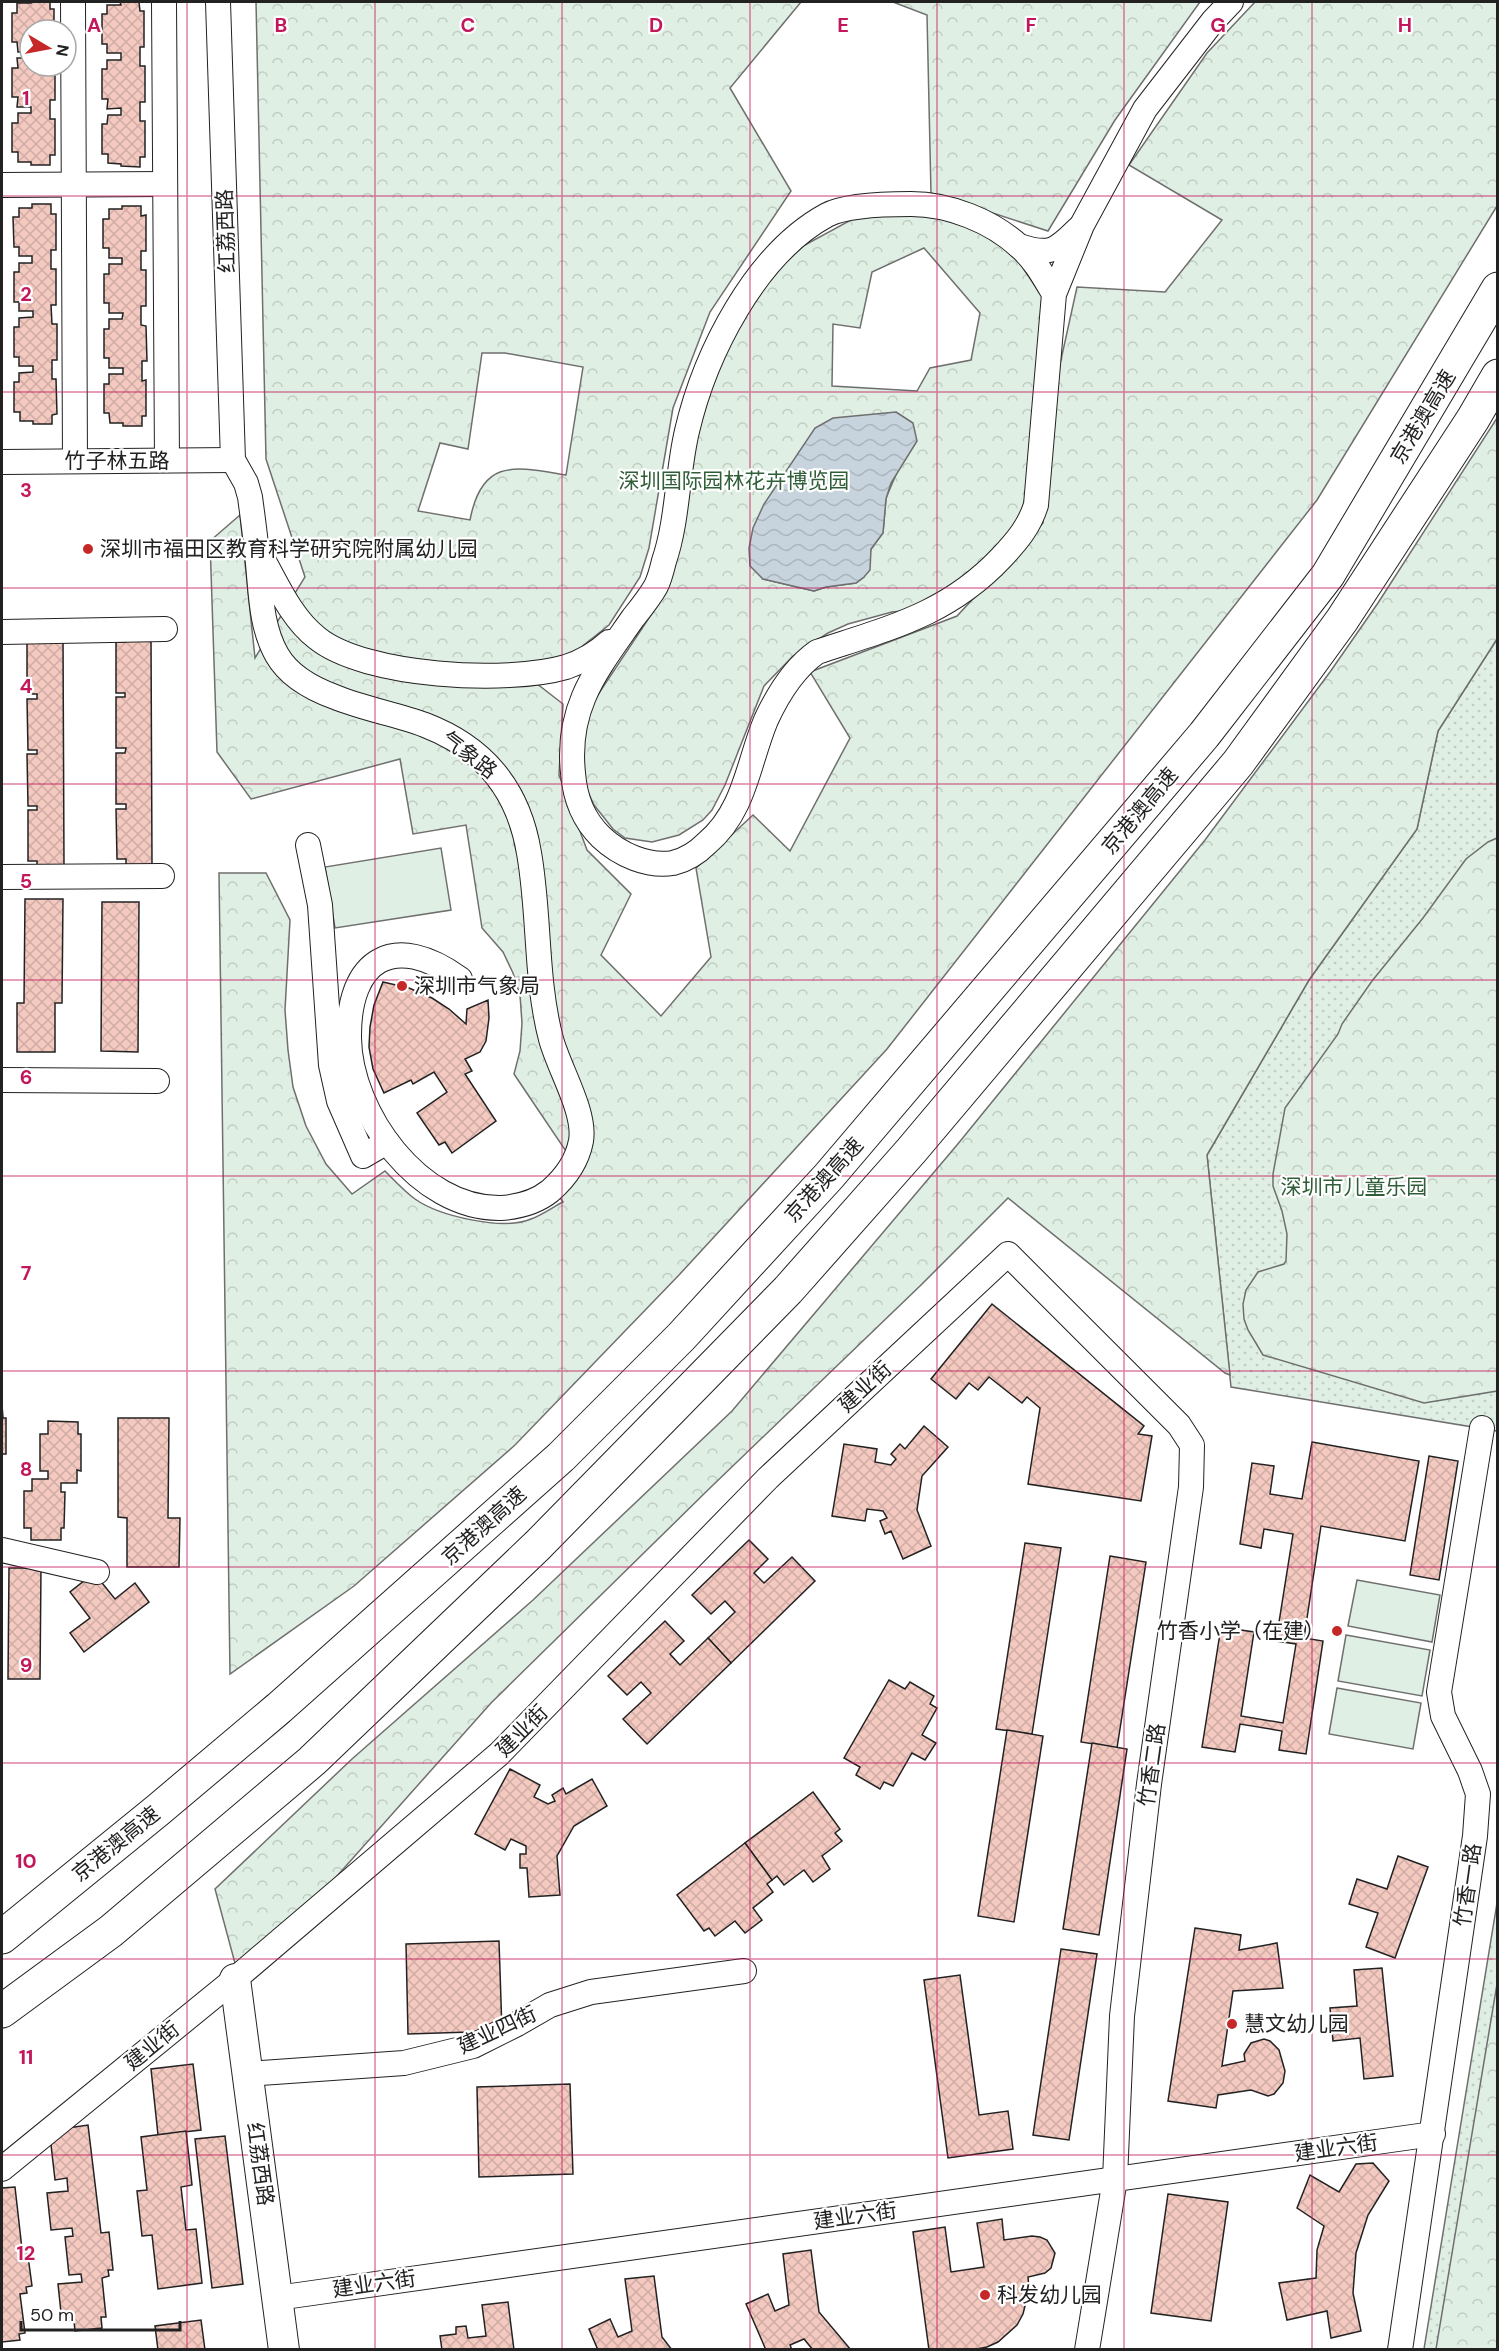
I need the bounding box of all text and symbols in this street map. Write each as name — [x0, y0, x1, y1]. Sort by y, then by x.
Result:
text: A — [87, 12, 101, 38]
text: B — [275, 12, 287, 38]
text: C — [461, 12, 475, 38]
text: D — [649, 12, 663, 38]
text: E — [837, 12, 849, 38]
text: F — [1025, 12, 1037, 38]
text: G — [1210, 12, 1226, 38]
text: H — [1398, 12, 1412, 38]
north arrow — [18, 18, 78, 78]
text: N — [51, 43, 74, 58]
text: 1 — [22, 85, 30, 111]
street label: 红荔西路 — [211, 189, 241, 273]
text: 2 — [20, 281, 32, 307]
street label: 京港澳高速 — [1384, 365, 1462, 469]
street label: 竹子林五路 — [65, 447, 170, 475]
park label: 深圳国际园林花卉博览园 — [619, 467, 850, 495]
text: 3 — [20, 477, 32, 503]
place label: 深圳市福田区教育科学研究院附属幼儿园 — [100, 535, 478, 563]
marker: 深圳市福田区教育科学研究院附属幼儿园 — [81, 542, 95, 556]
text: 4 — [20, 673, 33, 699]
street label: 气象路 — [435, 725, 503, 785]
street label: 京港澳高速 — [1096, 762, 1184, 860]
text: 5 — [20, 868, 32, 894]
place label: 深圳市气象局 — [414, 972, 540, 1000]
marker: 深圳市气象局 — [395, 979, 409, 993]
text: 6 — [20, 1064, 32, 1090]
street label: 京港澳高速 — [778, 1132, 870, 1228]
park label: 深圳市儿童乐园 — [1281, 1173, 1428, 1201]
text: 7 — [21, 1260, 32, 1286]
street label: 建业街 — [832, 1355, 898, 1419]
text: 8 — [20, 1456, 32, 1482]
street label: 京港澳高速 — [436, 1480, 532, 1572]
place label: 竹香小学（在建） — [1157, 1617, 1325, 1645]
marker: 竹香小学（在建） — [1330, 1624, 1344, 1638]
text: 9 — [20, 1652, 32, 1678]
street label: 建业街 — [490, 1699, 554, 1763]
street label: 竹香二路 — [1132, 1721, 1172, 1809]
street label: 京港澳高速 — [66, 1800, 166, 1888]
street label: 竹香一路 — [1448, 1841, 1488, 1929]
text: 10 — [15, 1848, 37, 1874]
street label: 建业四街 — [453, 2000, 541, 2060]
place label: 慧文幼儿园 — [1244, 2010, 1349, 2038]
street label: 建业街 — [119, 2015, 185, 2077]
marker: 慧文幼儿园 — [1225, 2017, 1239, 2031]
text: 11 — [19, 2044, 33, 2070]
street label: 红荔西路 — [240, 2120, 280, 2208]
street label: 建业六街 — [1292, 2128, 1380, 2168]
street label: 建业六街 — [811, 2196, 899, 2236]
text: 12 — [17, 2240, 35, 2266]
street label: 建业六街 — [330, 2264, 418, 2304]
place label: 科发幼儿园 — [997, 2281, 1102, 2309]
marker: 科发幼儿园 — [978, 2288, 992, 2302]
scale bar — [21, 2294, 180, 2332]
text: 50 m — [30, 2303, 74, 2327]

